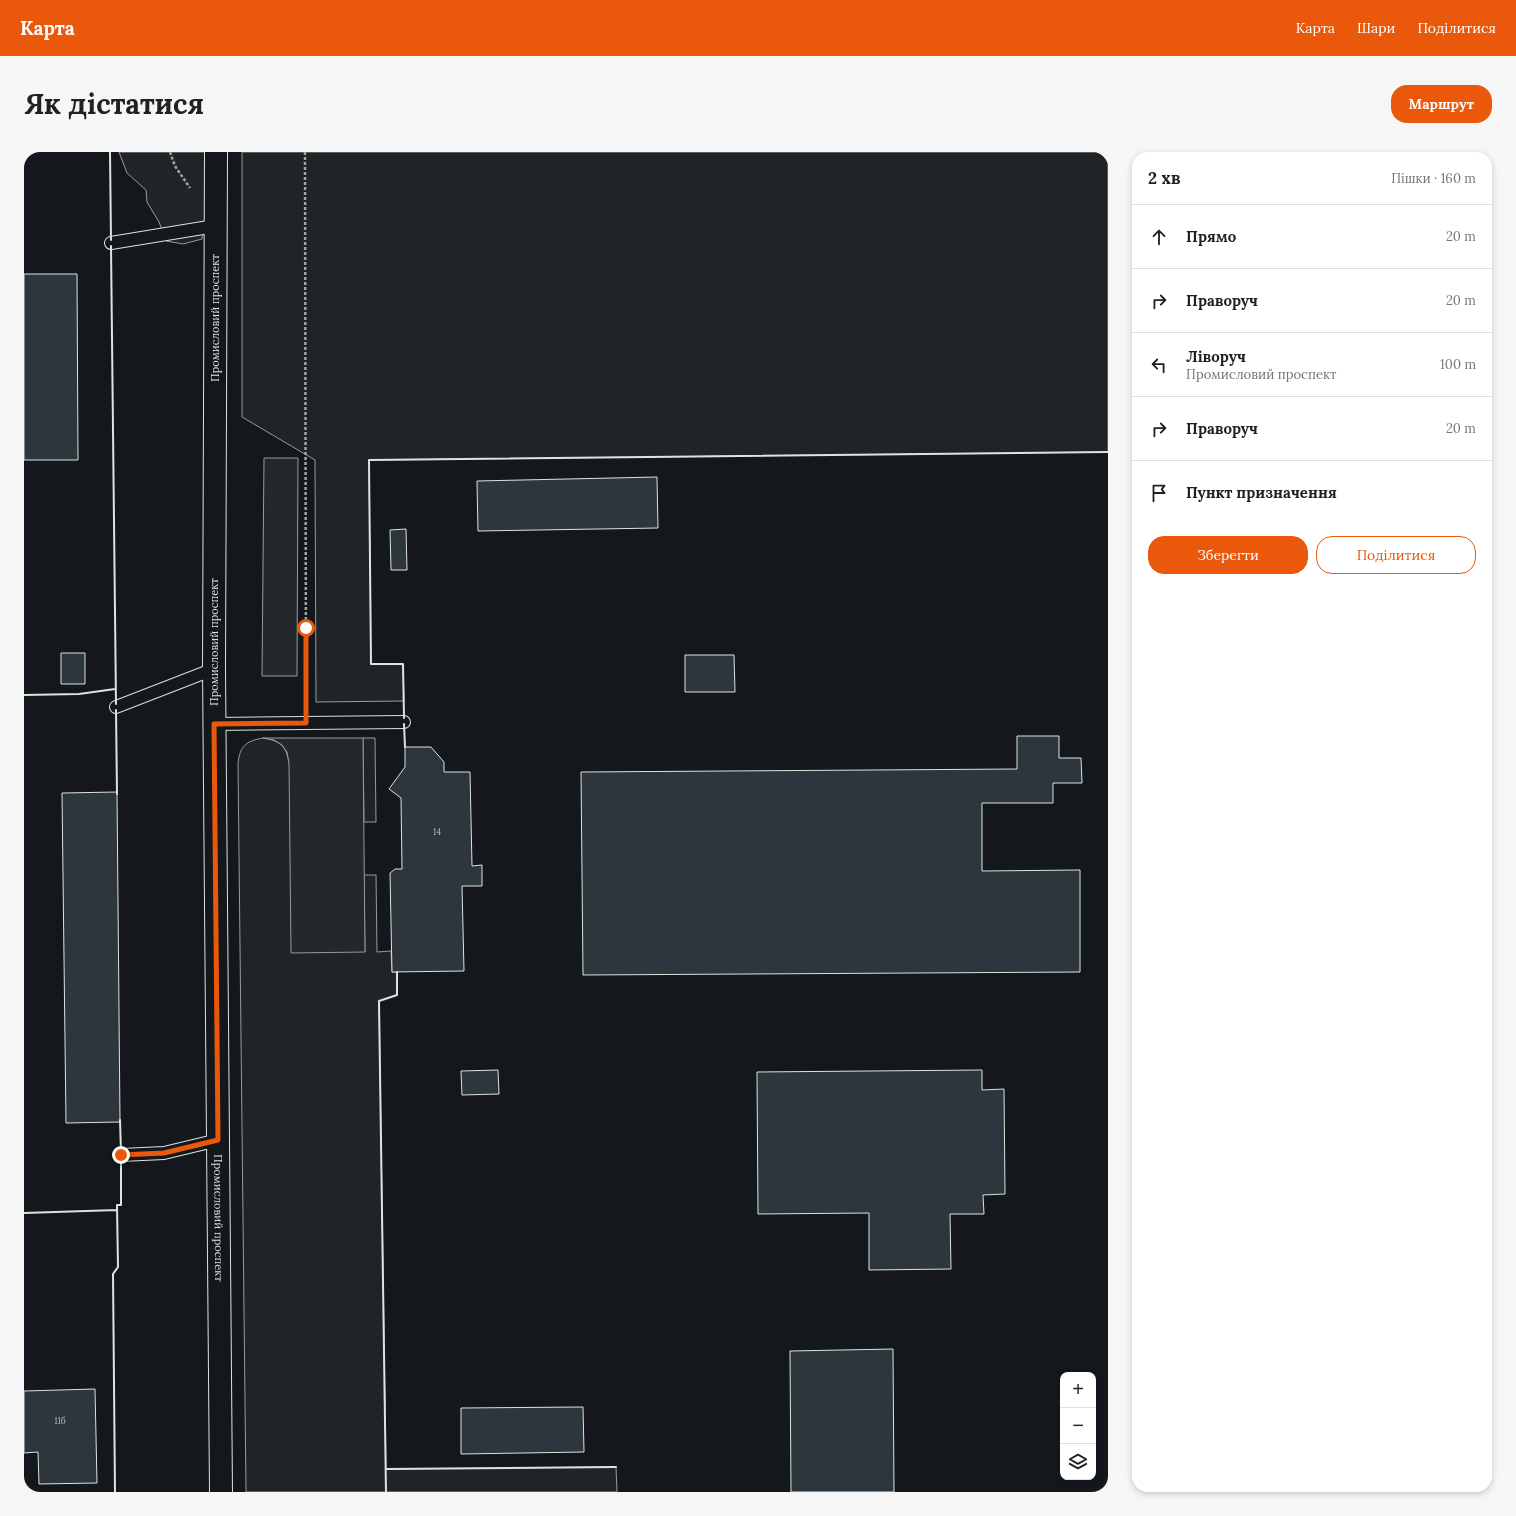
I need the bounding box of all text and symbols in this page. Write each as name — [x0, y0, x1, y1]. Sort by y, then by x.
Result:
text: Карта — [20, 16, 75, 40]
text: Карта — [1296, 19, 1335, 37]
text: Шари — [1357, 19, 1395, 37]
text: Поділитися — [1417, 19, 1496, 37]
button: Маршрут — [1391, 85, 1492, 123]
text: Як дістатися — [24, 86, 204, 122]
text: 2 хв — [1148, 167, 1181, 189]
text: Пішки · 160 m — [1391, 170, 1476, 187]
icon: ahead — [1148, 226, 1170, 248]
text: Прямо — [1186, 227, 1236, 246]
text: 20 m — [1446, 228, 1476, 245]
street label: Промисловий проспект — [208, 254, 222, 382]
icon: right — [1148, 290, 1170, 312]
text: Праворуч — [1186, 291, 1258, 310]
text: 20 m — [1446, 292, 1476, 309]
text: Ліворуч — [1186, 347, 1246, 366]
icon: left — [1148, 354, 1170, 376]
text: 100 m — [1440, 356, 1476, 373]
text: Промисловий проспект — [1186, 366, 1336, 383]
icon: right — [1148, 418, 1170, 440]
text: Праворуч — [1186, 419, 1258, 438]
text: 20 m — [1446, 420, 1476, 437]
icon: arrive — [1148, 482, 1170, 504]
text: Пункт призначення — [1186, 483, 1337, 502]
button: Зберегти — [1148, 536, 1308, 574]
button: Поділитися — [1316, 536, 1476, 574]
street label: Промисловий проспект — [207, 578, 221, 706]
route start — [297, 619, 315, 637]
house number: 14 — [433, 826, 441, 837]
route end — [112, 1146, 130, 1164]
street label: Промисловий проспект — [211, 1154, 226, 1282]
map controls — [1060, 1372, 1096, 1480]
button: + — [1060, 1372, 1096, 1408]
button: − — [1060, 1408, 1096, 1444]
house number: 11б — [54, 1415, 66, 1426]
button: layers — [1060, 1444, 1096, 1480]

